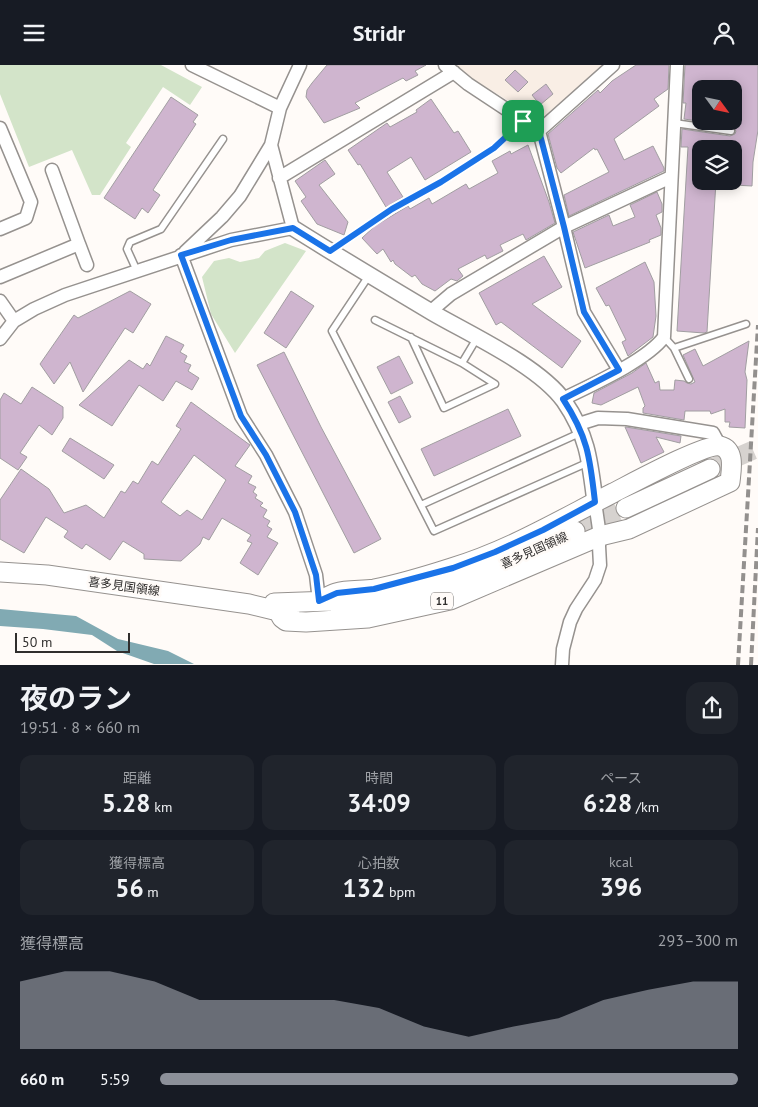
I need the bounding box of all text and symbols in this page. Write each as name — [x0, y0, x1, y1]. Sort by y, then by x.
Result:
icon: menu — [20, 19, 48, 47]
text: Stridr — [353, 19, 405, 47]
icon: person — [710, 19, 738, 47]
north arrow — [692, 80, 742, 130]
map controls — [692, 80, 742, 190]
pin — [502, 100, 544, 142]
icon: arrive — [509, 107, 537, 135]
button: layers — [692, 140, 742, 190]
street label: 喜多見国領線 — [498, 529, 570, 571]
street label: 喜多見国領線 — [87, 574, 161, 598]
road number: 11 — [431, 593, 453, 609]
scale bar — [15, 629, 130, 653]
text: 50 m — [22, 633, 52, 651]
text: 夜のラン — [20, 679, 132, 716]
button: share — [686, 682, 738, 734]
text: 19:51 · 8 × 660 m — [20, 717, 140, 737]
text: 距離 — [123, 769, 151, 787]
text: 時間 — [365, 769, 393, 787]
text: ペース — [600, 769, 642, 787]
text: 5.28 — [102, 787, 150, 819]
text: 34:09 — [347, 787, 411, 819]
text: 6:28 — [583, 787, 632, 819]
text: km — [150, 798, 172, 816]
text: /km — [632, 798, 659, 816]
text: kcal — [609, 853, 633, 871]
text: 獲得標高 — [109, 854, 165, 872]
text: 心拍数 — [358, 854, 400, 872]
text: 396 — [600, 871, 642, 903]
text: 56 — [115, 872, 144, 904]
text: 132 — [343, 872, 385, 904]
text: m — [144, 883, 159, 901]
text: bpm — [385, 883, 415, 901]
text: 293–300 m — [658, 930, 738, 950]
text: 獲得標高 — [20, 933, 84, 953]
text: 660 m — [20, 1069, 64, 1089]
text: 5:59 — [100, 1069, 130, 1089]

